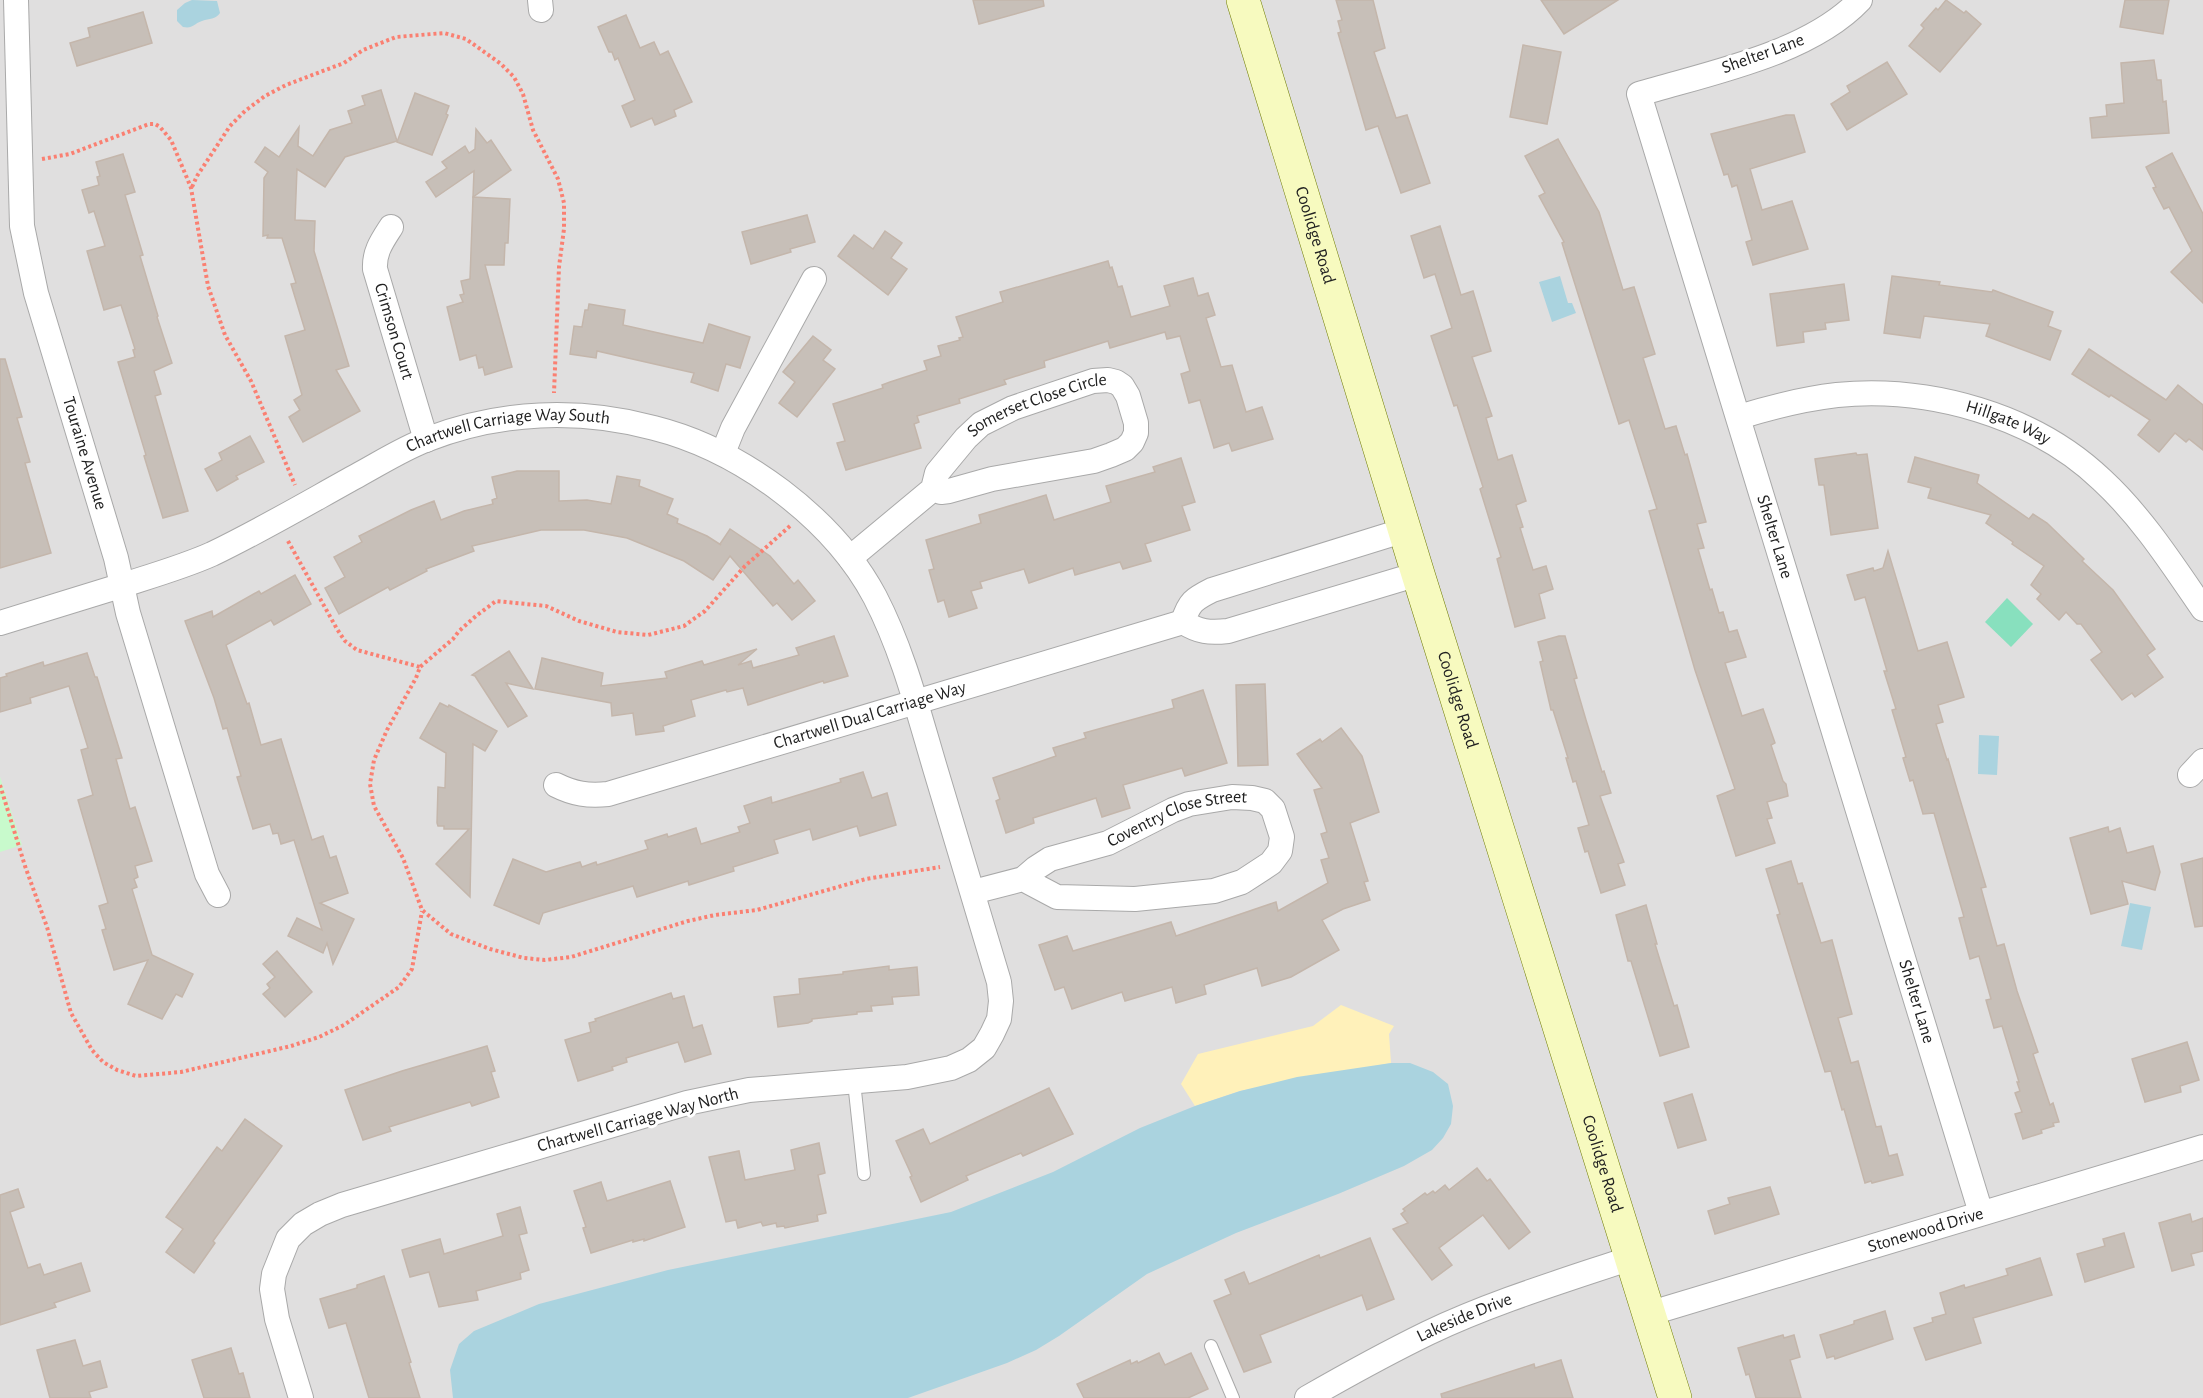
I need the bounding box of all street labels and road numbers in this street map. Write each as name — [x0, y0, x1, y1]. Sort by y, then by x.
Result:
street label: Shelter Lane — [1719, 31, 1807, 77]
street label: Coolidge Road — [1291, 185, 1338, 286]
street label: Crimson Court — [371, 281, 417, 382]
street label: Somerset Close Circle — [964, 371, 1107, 441]
street label: Touraine Avenue — [59, 395, 110, 512]
street label: Hillgate Way — [1964, 397, 2054, 449]
street label: Chartwell Carriage Way South — [403, 406, 611, 456]
street label: Shelter Lane — [1753, 493, 1796, 581]
street label: Coolidge Road — [1434, 649, 1481, 751]
street label: Chartwell Dual Carriage Way — [772, 678, 969, 753]
street label: Coventry Close Street — [1104, 788, 1248, 851]
street label: Shelter Lane — [1895, 958, 1938, 1046]
street label: Chartwell Carriage Way North — [535, 1084, 741, 1156]
street label: Coolidge Road — [1578, 1113, 1626, 1215]
street label: Stonewood Drive — [1866, 1205, 1986, 1256]
street label: Lakeside Drive — [1414, 1290, 1514, 1346]

